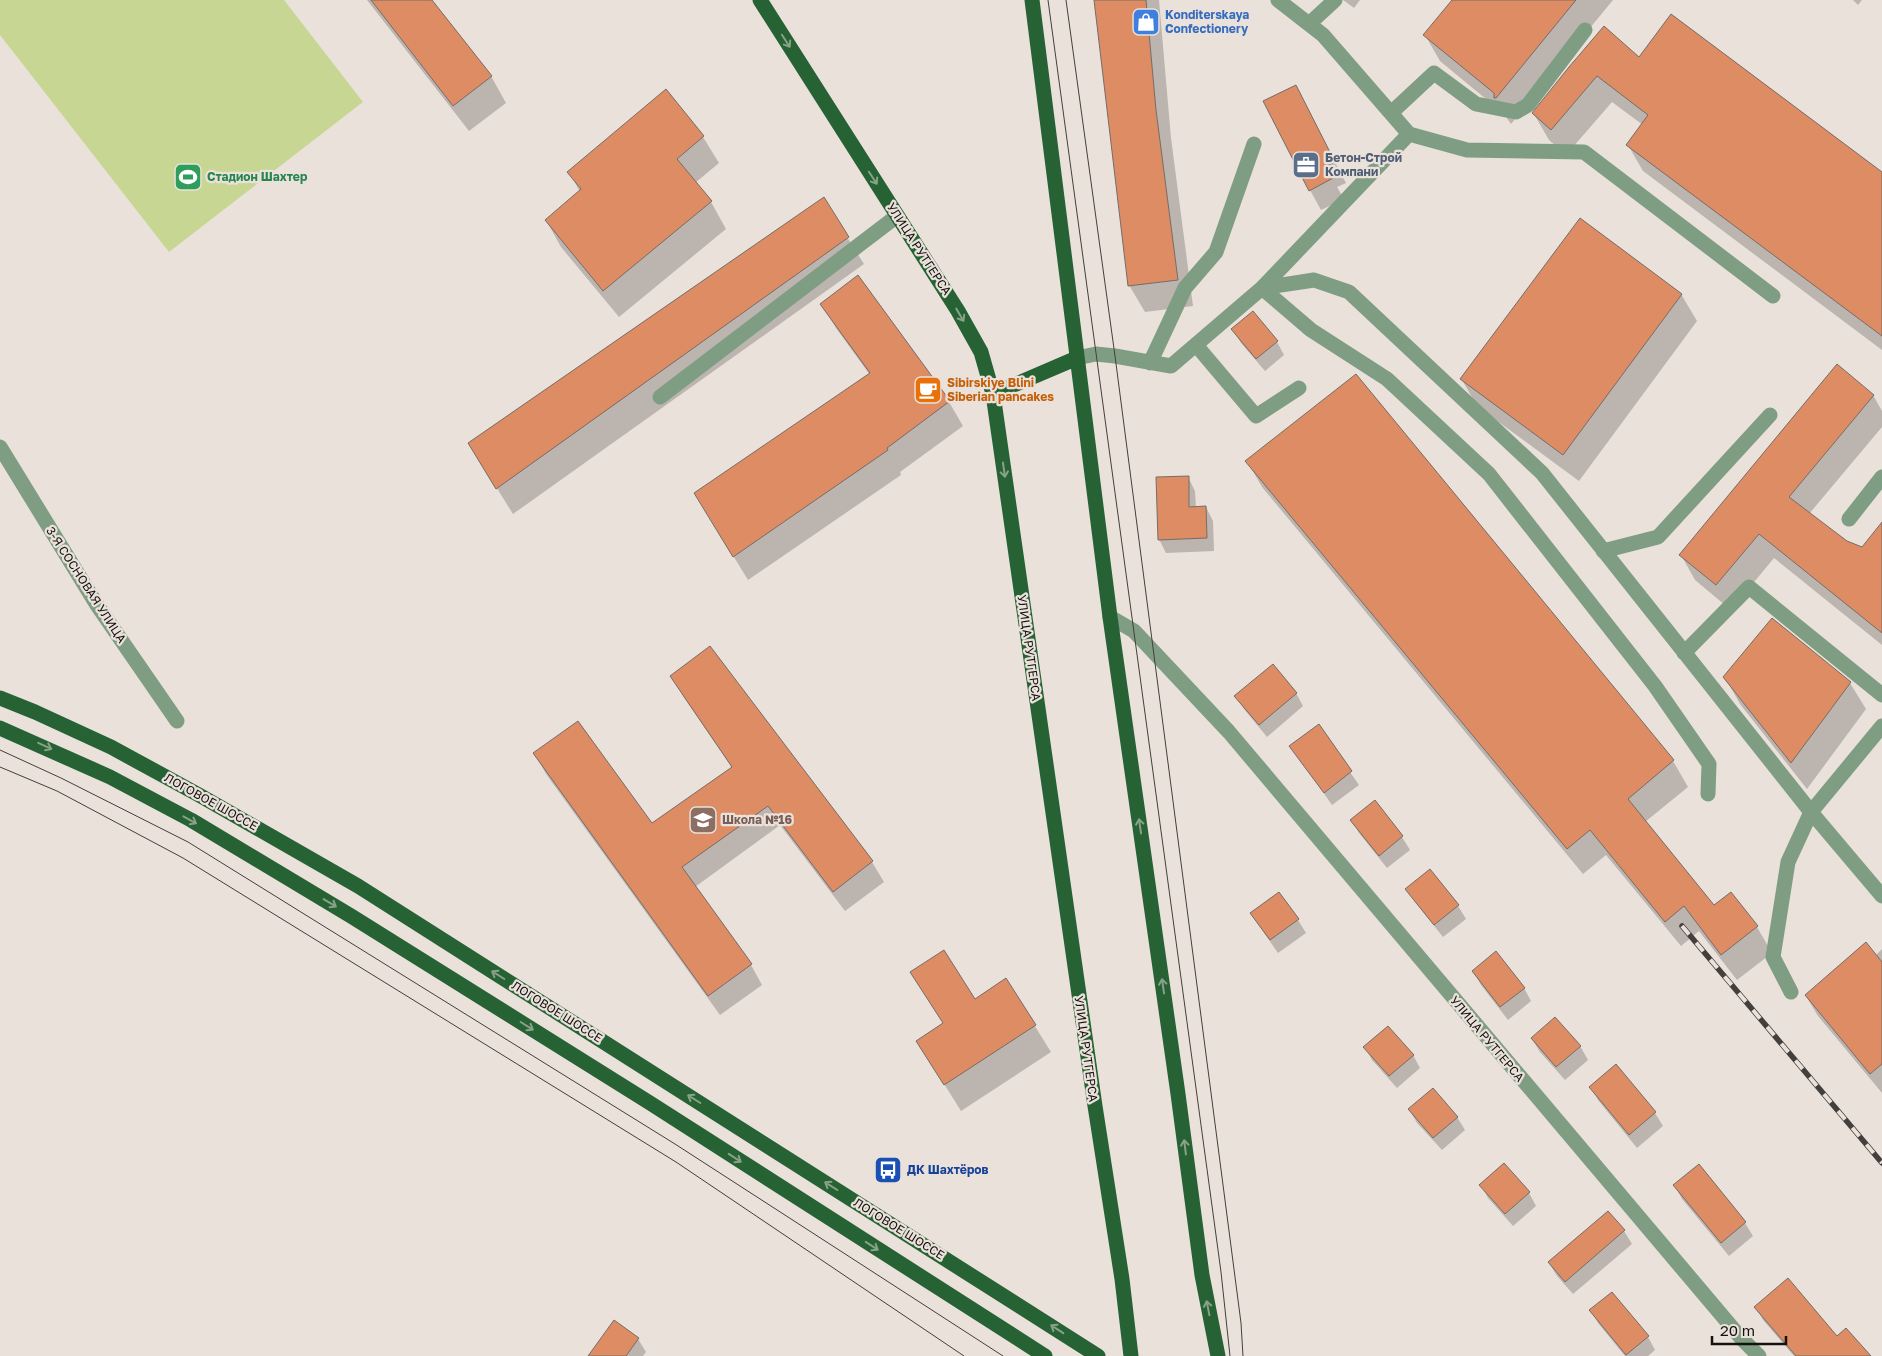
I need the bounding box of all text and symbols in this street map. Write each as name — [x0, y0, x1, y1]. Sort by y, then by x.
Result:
shop icon: Konditerskaya Confectionery — [1131, 7, 1161, 37]
place label: Konditerskaya Confectionery — [1165, 7, 1249, 36]
one-way arrow — [781, 34, 791, 48]
office icon: Бетон-Строй Компани — [1291, 150, 1321, 180]
place label: Бетон-Строй Компани — [1325, 150, 1402, 179]
sports icon: Стадион Шахтер — [173, 162, 203, 192]
place label: Стадион Шахтер — [207, 169, 308, 184]
one-way arrow — [869, 171, 879, 185]
street label: УЛИЦА РУТГЕРСА — [884, 200, 955, 298]
one-way arrow — [956, 308, 966, 322]
cafe icon: Sibirskiye Blini Siberian pancakes — [913, 375, 943, 405]
place label: Sibirskiye Blini Siberian pancakes — [947, 375, 1054, 404]
one-way arrow — [999, 462, 1009, 478]
street label: 3-Я СОСНОВАЯ УЛИЦА — [43, 524, 130, 646]
street label: УЛИЦА РУТГЕРСА — [1015, 594, 1044, 702]
one-way arrow — [37, 742, 52, 752]
street label: ЛОГОВОЕ ШОССЕ — [162, 770, 260, 833]
school or university icon: Школа №16 — [688, 805, 718, 835]
place label: Школа №16 — [722, 812, 792, 827]
one-way arrow — [182, 815, 197, 825]
one-way arrow — [1134, 818, 1144, 834]
one-way arrow — [322, 898, 336, 908]
one-way arrow — [491, 969, 505, 979]
street label: ЛОГОВОЕ ШОССЕ — [509, 978, 605, 1046]
one-way arrow — [1158, 979, 1168, 995]
street label: УЛИЦА РУТГЕРСА — [1447, 993, 1528, 1085]
street label: УЛИЦА РУТГЕРСА — [1072, 995, 1101, 1103]
one-way arrow — [519, 1021, 533, 1031]
one-way arrow — [687, 1094, 701, 1105]
one-way arrow — [1180, 1140, 1190, 1156]
one-way arrow — [728, 1153, 742, 1163]
bus stop icon: ДК Шахтёров — [873, 1155, 903, 1185]
place label: ДК Шахтёров — [907, 1162, 989, 1177]
one-way arrow — [825, 1181, 839, 1191]
street label: ЛОГОВОЕ ШОССЕ — [851, 1195, 947, 1263]
one-way arrow — [865, 1241, 879, 1251]
one-way arrow — [1203, 1301, 1213, 1317]
scale bar — [1712, 1314, 1786, 1346]
text: 20 m — [1720, 1321, 1755, 1339]
one-way arrow — [1051, 1324, 1065, 1334]

